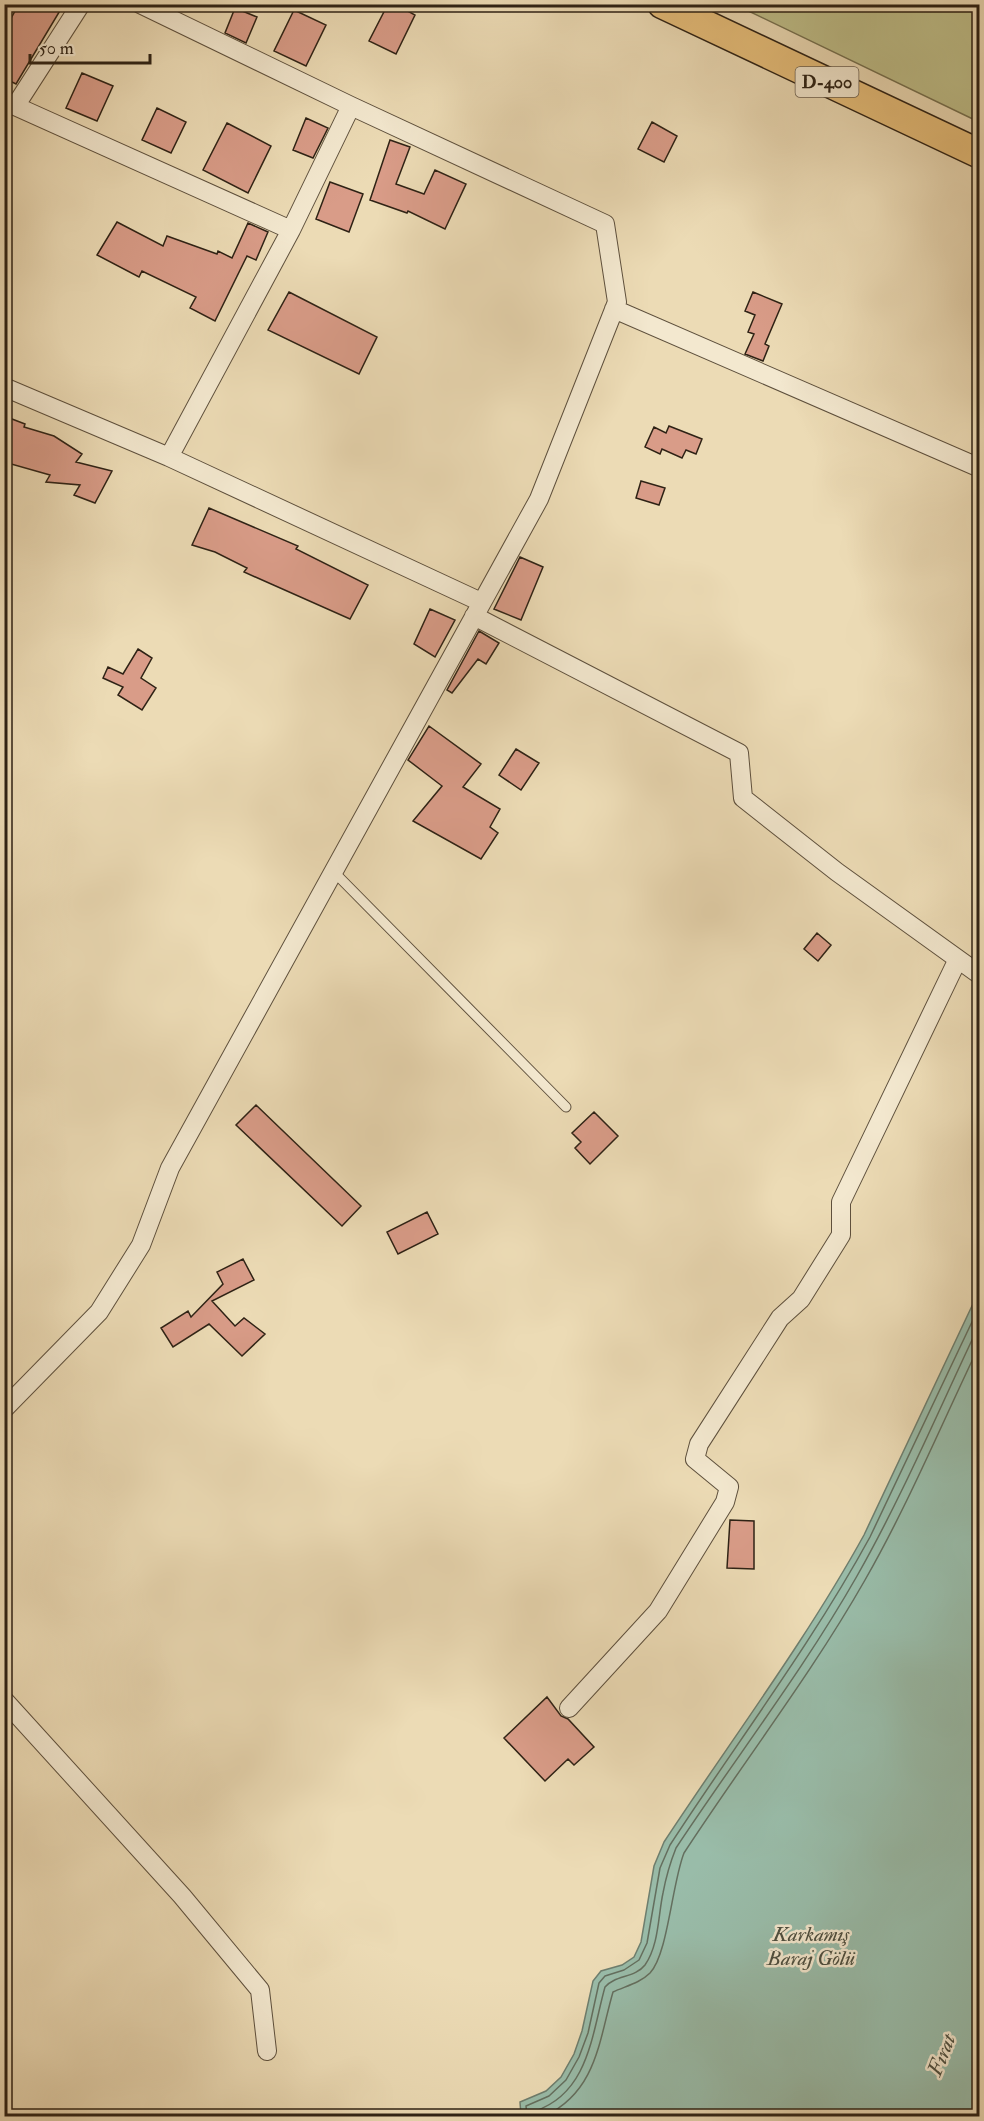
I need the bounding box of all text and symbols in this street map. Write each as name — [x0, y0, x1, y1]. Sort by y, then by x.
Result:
scale bar — [30, 27, 150, 65]
text: 50 m — [39, 37, 74, 60]
road number: D-400 — [796, 67, 858, 97]
water label: Karkamış Baraj Gölü — [766, 1921, 856, 1972]
water label: Fırat — [921, 2029, 963, 2081]

